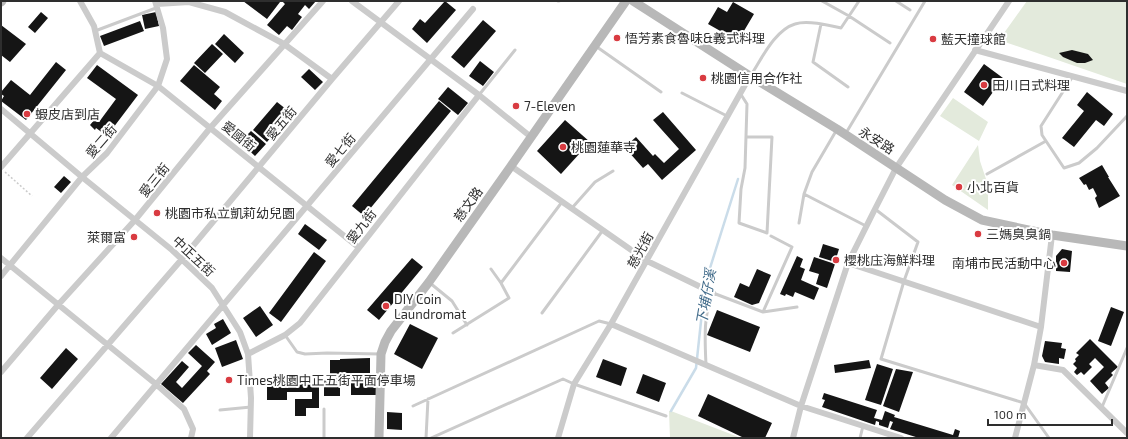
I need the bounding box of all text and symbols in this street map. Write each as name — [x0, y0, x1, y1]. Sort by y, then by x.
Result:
place label: 悟芳素食魯味&義式料理 — [625, 30, 765, 46]
place label: 藍天撞球館 — [941, 31, 1006, 47]
marker: 悟芳素食魯味&義式料理 — [612, 33, 622, 43]
marker: 藍天撞球館 — [928, 34, 938, 44]
place label: 桃園信用合作社 — [711, 70, 802, 86]
marker: 桃園信用合作社 — [698, 73, 708, 83]
place label: 田川日式料理 — [992, 77, 1070, 93]
marker: 田川日式料理 — [979, 80, 989, 90]
place label: 7-Eleven — [524, 98, 576, 114]
marker: 7-Eleven — [511, 101, 521, 111]
street label: 愛五街 — [262, 103, 300, 143]
place label: 蝦皮店到店 — [35, 106, 100, 122]
marker: 蝦皮店到店 — [22, 109, 32, 119]
street label: 愛國街 — [219, 118, 259, 154]
street label: 愛二街 — [82, 121, 120, 161]
street label: 永安路 — [856, 123, 898, 157]
street label: 愛七街 — [321, 130, 359, 170]
place label: 桃園蓮華寺 — [571, 139, 636, 155]
marker: 桃園蓮華寺 — [558, 142, 568, 152]
street label: 愛三街 — [136, 160, 172, 200]
place label: 小北百貨 — [967, 179, 1019, 195]
marker: 小北百貨 — [954, 182, 964, 192]
street label: 慈文路 — [450, 184, 486, 224]
place label: 桃園市私立凱莉幼兒園 — [165, 205, 295, 221]
street label: 愛九街 — [343, 206, 379, 246]
marker: 桃園市私立凱莉幼兒園 — [152, 208, 162, 218]
place label: 三媽臭臭鍋 — [986, 226, 1051, 242]
place label: 萊爾富 — [87, 229, 126, 245]
street label: 慈光街 — [624, 229, 656, 271]
marker: 三媽臭臭鍋 — [973, 229, 983, 239]
marker: 萊爾富 — [129, 232, 139, 242]
street label: 中正五街 — [170, 232, 218, 280]
place label: 櫻桃庒海鮮料理 — [844, 252, 935, 268]
marker: 櫻桃庒海鮮料理 — [831, 255, 841, 265]
place label: 南埔市民活動中心 — [952, 255, 1056, 271]
marker: 南埔市民活動中心 — [1059, 258, 1069, 268]
water label: 下埔仔溪 — [692, 266, 719, 326]
place label: DIY Coin Laundromat — [394, 291, 466, 322]
marker: DIY Coin Laundromat — [381, 301, 391, 311]
place label: Times桃園中正五街平面停車場 — [237, 372, 416, 388]
marker: Times桃園中正五街平面停車場 — [224, 375, 234, 385]
scale bar — [988, 401, 1112, 427]
text: 100 m — [994, 407, 1026, 421]

